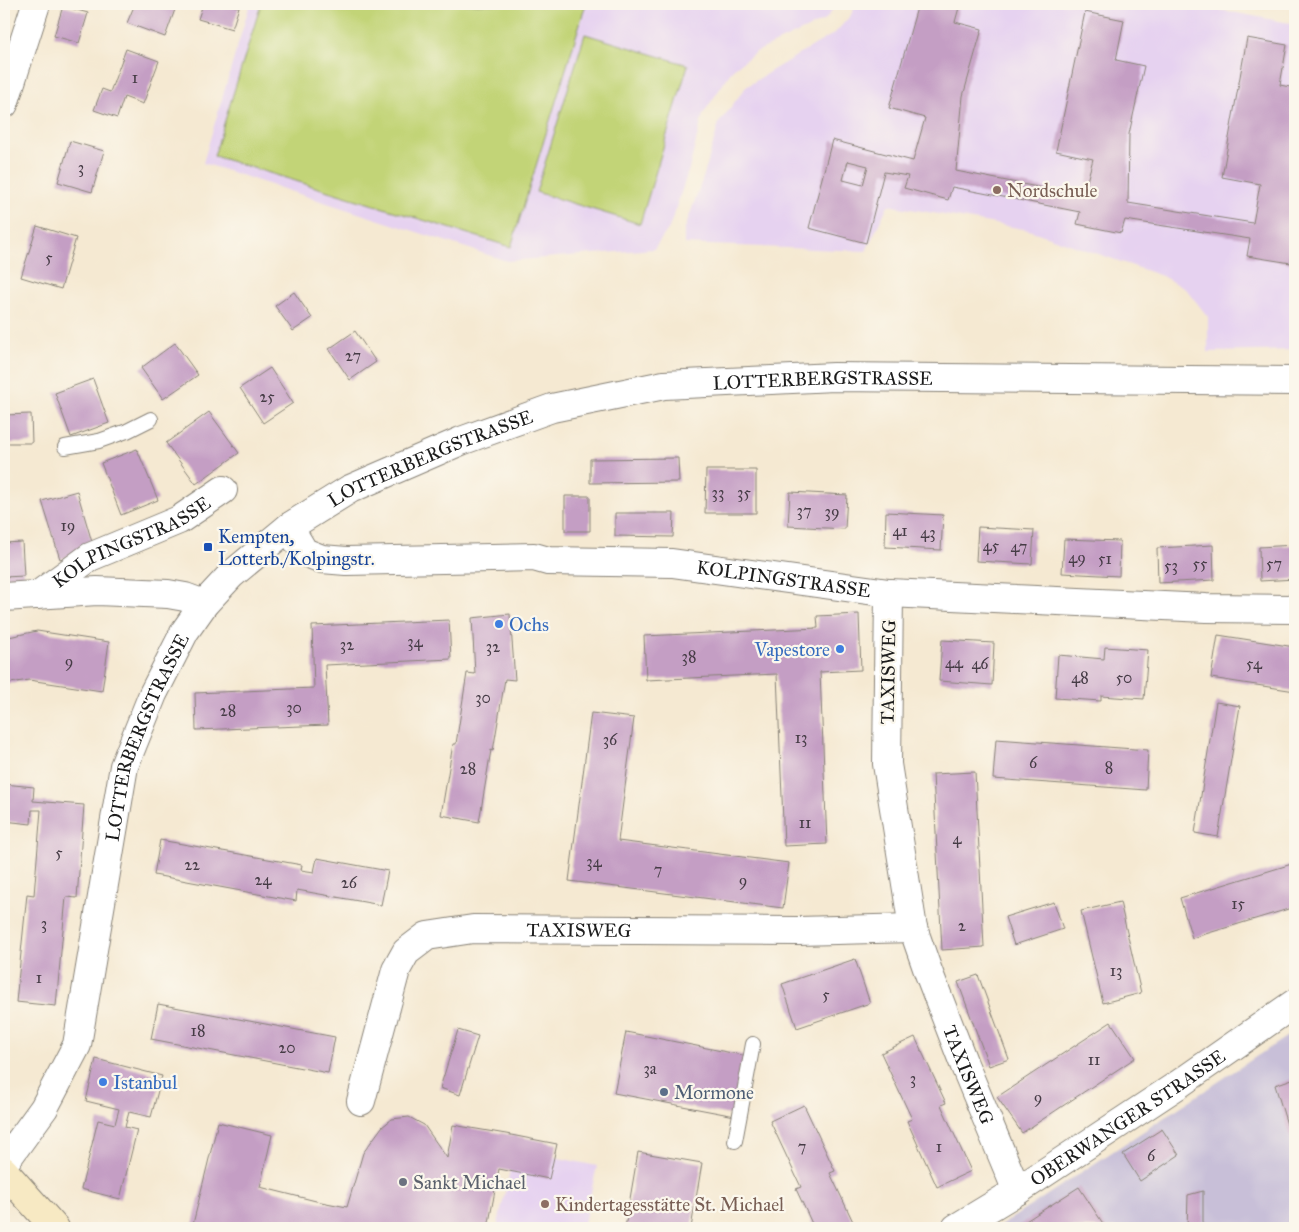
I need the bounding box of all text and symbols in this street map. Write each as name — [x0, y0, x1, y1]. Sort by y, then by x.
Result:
house number: 1 — [132, 68, 138, 87]
house number: 3 — [78, 158, 84, 177]
place label: Nordschule — [1007, 179, 1098, 202]
marker: Nordschule — [991, 184, 1003, 196]
house number: 5 — [45, 248, 53, 267]
house number: 27 — [345, 346, 361, 365]
street label: LOTTERBERGSTRASSE — [712, 365, 933, 394]
house number: 25 — [259, 387, 275, 406]
street label: LOTTERBERGSTRASSE — [323, 404, 536, 512]
house number: 33 — [712, 483, 724, 502]
house number: 35 — [737, 483, 751, 502]
street label: KOLPINGSTRASSE — [47, 491, 215, 592]
house number: 37 — [797, 501, 811, 520]
house number: 39 — [825, 502, 840, 521]
house number: 19 — [61, 516, 75, 535]
house number: 41 — [892, 521, 908, 540]
house number: 43 — [920, 523, 936, 542]
place label: Kempten, Lotterb./Kolpingstr. — [218, 525, 375, 571]
house number: 45 — [983, 536, 1000, 555]
house number: 47 — [1011, 537, 1027, 556]
marker: Kempten, Lotterb./Kolpingstr. — [202, 541, 214, 553]
house number: 49 — [1068, 548, 1086, 567]
house number: 51 — [1098, 549, 1112, 568]
house number: 55 — [1193, 554, 1208, 573]
house number: 57 — [1266, 554, 1282, 573]
street label: KOLPINGSTRASSE — [695, 555, 873, 602]
house number: 53 — [1164, 556, 1178, 575]
place label: Ochs — [509, 613, 549, 636]
marker: Ochs — [493, 618, 505, 630]
street label: TAXISWEG — [876, 619, 900, 725]
street label: LOTTERBERGSTRASSE — [100, 629, 194, 843]
house number: 34 — [407, 632, 424, 651]
house number: 32 — [340, 635, 354, 654]
house number: 32 — [486, 637, 500, 656]
place label: Vapestore — [754, 638, 830, 661]
marker: Vapestore — [834, 643, 846, 655]
house number: 38 — [682, 647, 696, 666]
house number: 9 — [65, 652, 73, 671]
house number: 44 — [945, 653, 964, 672]
house number: 46 — [971, 654, 989, 673]
house number: 54 — [1246, 654, 1263, 673]
house number: 48 — [1071, 668, 1089, 687]
house number: 50 — [1116, 668, 1132, 687]
house number: 30 — [475, 688, 491, 707]
house number: 30 — [286, 698, 302, 717]
house number: 28 — [220, 701, 236, 720]
house number: 13 — [795, 728, 807, 747]
house number: 36 — [603, 730, 618, 749]
house number: 6 — [1029, 753, 1038, 772]
house number: 8 — [1105, 758, 1113, 777]
house number: 28 — [460, 759, 476, 778]
house number: 11 — [799, 813, 811, 832]
house number: 4 — [953, 829, 963, 848]
house number: 5 — [55, 843, 63, 862]
house number: 34 — [586, 852, 603, 871]
house number: 22 — [184, 855, 200, 874]
house number: 7 — [654, 860, 662, 879]
house number: 24 — [255, 870, 272, 889]
house number: 9 — [739, 871, 747, 890]
house number: 26 — [341, 873, 358, 892]
house number: 15 — [1231, 894, 1245, 913]
house number: 3 — [41, 914, 47, 933]
house number: 2 — [958, 916, 966, 935]
street label: TAXISWEG — [526, 918, 632, 941]
house number: 13 — [1110, 961, 1122, 980]
house number: 1 — [36, 968, 42, 987]
house number: 5 — [822, 985, 830, 1004]
house number: 18 — [191, 1021, 205, 1040]
street label: TAXISWEG — [939, 1022, 999, 1128]
house number: 20 — [278, 1038, 296, 1057]
street label: OBERWANGER STRASSE — [1026, 1044, 1230, 1191]
house number: 11 — [1088, 1050, 1100, 1069]
house number: 3a — [643, 1059, 657, 1078]
house number: 3 — [910, 1069, 916, 1088]
place label: Istanbul — [113, 1071, 178, 1094]
marker: Istanbul — [97, 1076, 109, 1088]
place label: Mormone — [674, 1081, 754, 1104]
marker: Mormone — [658, 1086, 670, 1098]
house number: 9 — [1034, 1088, 1042, 1107]
house number: 7 — [798, 1137, 806, 1156]
house number: 1 — [936, 1137, 942, 1156]
house number: 6 — [1147, 1146, 1156, 1165]
place label: Sankt Michael — [413, 1171, 527, 1194]
marker: Sankt Michael — [397, 1176, 409, 1188]
place label: Kindertagesstätte St. Michael — [555, 1193, 785, 1217]
marker: Kindertagesstätte St. Michael — [539, 1198, 551, 1210]

